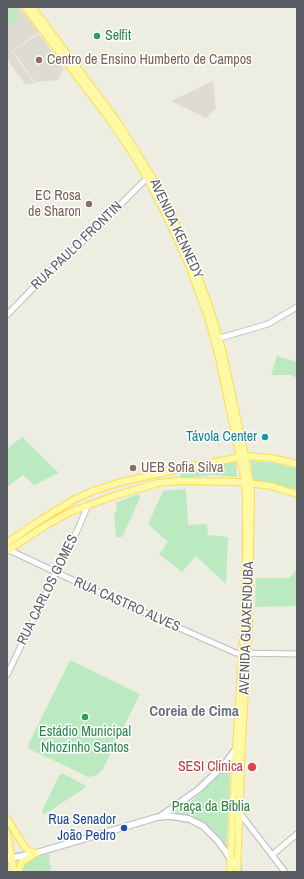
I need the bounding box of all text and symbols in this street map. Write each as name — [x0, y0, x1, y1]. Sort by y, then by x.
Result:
place label: Selfit — [105, 28, 131, 44]
marker: Selfit — [92, 31, 102, 41]
place label: Centro de Ensino Humberto de Campos — [47, 52, 252, 68]
marker: Centro de Ensino Humberto de Campos — [34, 55, 44, 65]
street label: AVENIDA KENNEDY — [146, 176, 206, 282]
place label: EC Rosa de Sharon — [28, 188, 81, 220]
street label: RUA PAULO FRONTIN — [28, 198, 126, 294]
marker: EC Rosa de Sharon — [84, 199, 94, 209]
place label: Távola Center — [186, 429, 257, 445]
marker: Távola Center — [260, 432, 270, 442]
place label: UEB Sofia Silva — [141, 460, 223, 476]
marker: UEB Sofia Silva — [128, 463, 138, 473]
street label: RUA CARLOS GOMES — [14, 532, 82, 648]
street label: AVENIDA GUAXENDUBA — [236, 561, 258, 695]
street label: RUA CASTRO ALVES — [71, 574, 183, 636]
district label: Coreia de Cima — [149, 703, 239, 721]
marker: Estádio Municipal Nhozinho Santos — [80, 712, 90, 722]
place label: Estádio Municipal Nhozinho Santos — [39, 724, 131, 756]
place label: SESI Clínica — [178, 759, 243, 775]
marker: SESI Clínica — [246, 761, 258, 773]
park label: Praça da Bíblia — [172, 799, 250, 815]
place label: Rua Senador João Pedro — [48, 812, 116, 844]
marker: Rua Senador João Pedro — [119, 823, 129, 833]

